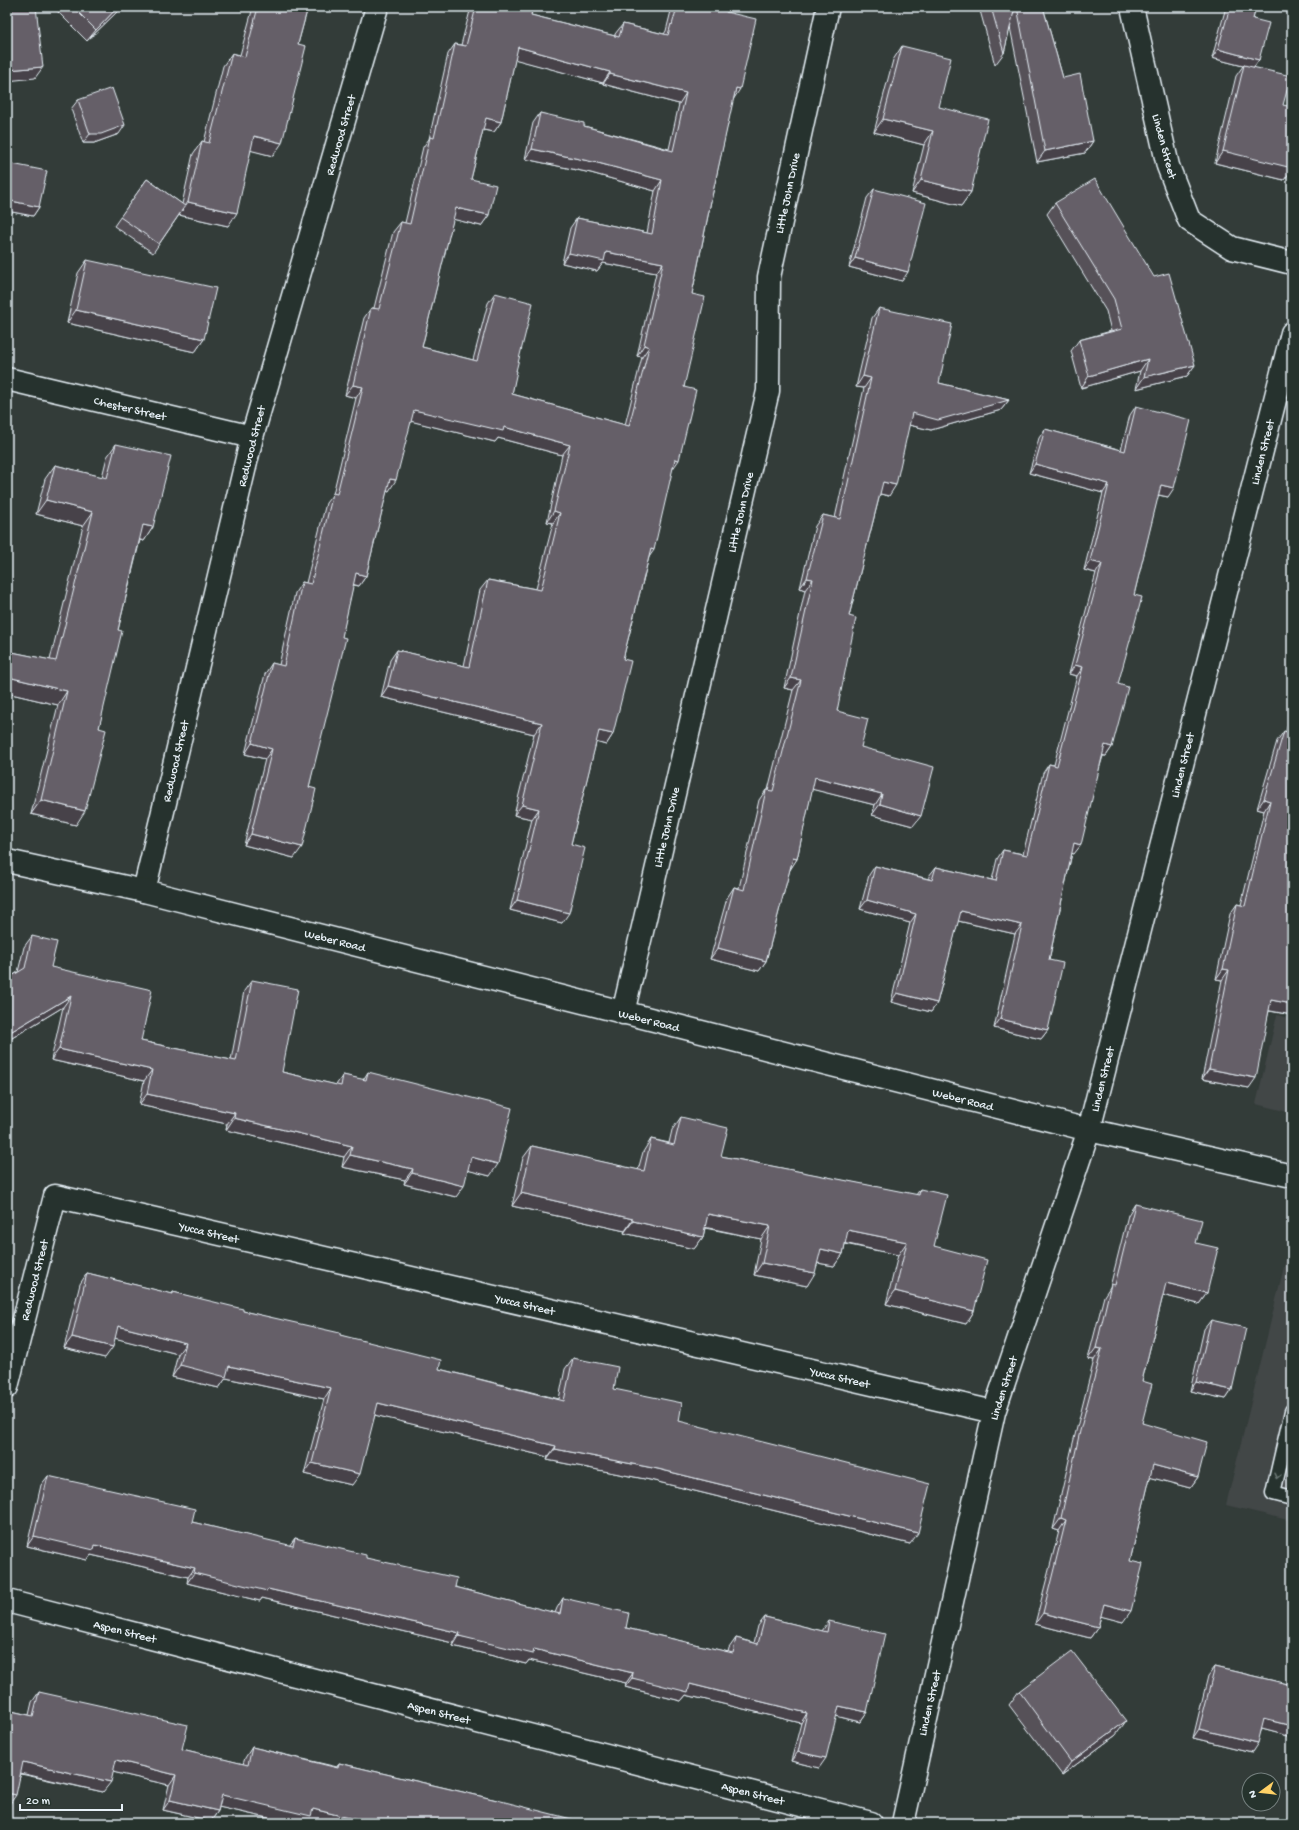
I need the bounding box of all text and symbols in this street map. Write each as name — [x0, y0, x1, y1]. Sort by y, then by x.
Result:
street label: Redwood Street — [324, 93, 360, 177]
street label: Linden Street — [1148, 113, 1179, 181]
street label: Little John Drive — [774, 151, 805, 235]
street label: Chester Street — [92, 395, 168, 425]
street label: Redwood Street — [236, 403, 270, 489]
street label: Linden Street — [1249, 417, 1279, 486]
street label: Little John Drive — [726, 470, 758, 554]
street label: Redwood Street — [161, 718, 193, 804]
street label: Linden Street — [1169, 730, 1199, 799]
street label: Little John Drive — [652, 785, 684, 869]
street label: Weber Road — [303, 928, 367, 956]
street label: Weber Road — [617, 1008, 681, 1036]
street label: Linden Street — [1089, 1044, 1119, 1113]
street label: Weber Road — [931, 1087, 995, 1115]
street label: Yucca Street — [176, 1220, 241, 1248]
street label: Redwood Street — [19, 1237, 53, 1323]
street label: Yucca Street — [492, 1292, 557, 1320]
street label: Linden Street — [988, 1354, 1022, 1422]
street label: Yucca Street — [807, 1365, 872, 1393]
one-way arrow — [1274, 1473, 1282, 1479]
street label: Aspen Street — [92, 1618, 158, 1648]
street label: Linden Street — [917, 1668, 945, 1737]
street label: Aspen Street — [406, 1699, 472, 1729]
north arrow — [1241, 1772, 1281, 1812]
street label: Aspen Street — [720, 1780, 786, 1810]
scale bar — [20, 1786, 122, 1812]
text: N — [1247, 1789, 1260, 1799]
text: 20 m — [26, 1795, 51, 1809]

